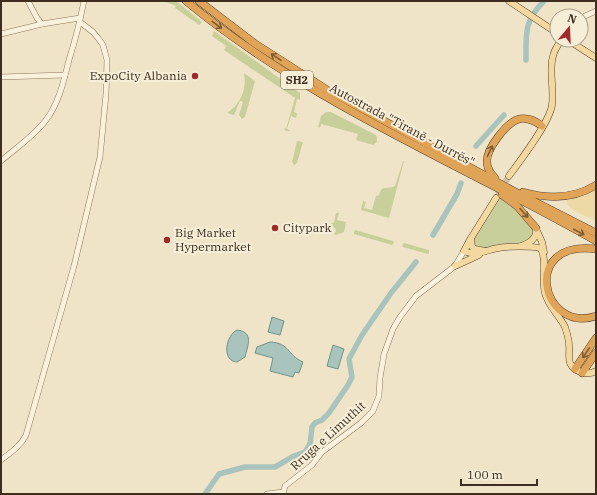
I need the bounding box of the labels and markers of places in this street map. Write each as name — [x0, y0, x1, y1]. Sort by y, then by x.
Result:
place label: ExpoCity Albania — [90, 68, 187, 83]
marker: ExpoCity Albania — [190, 71, 200, 81]
place label: Citypark — [283, 220, 332, 235]
marker: Citypark — [270, 223, 280, 233]
place label: Big Market Hypermarket — [175, 225, 251, 254]
marker: Big Market Hypermarket — [162, 235, 172, 245]

